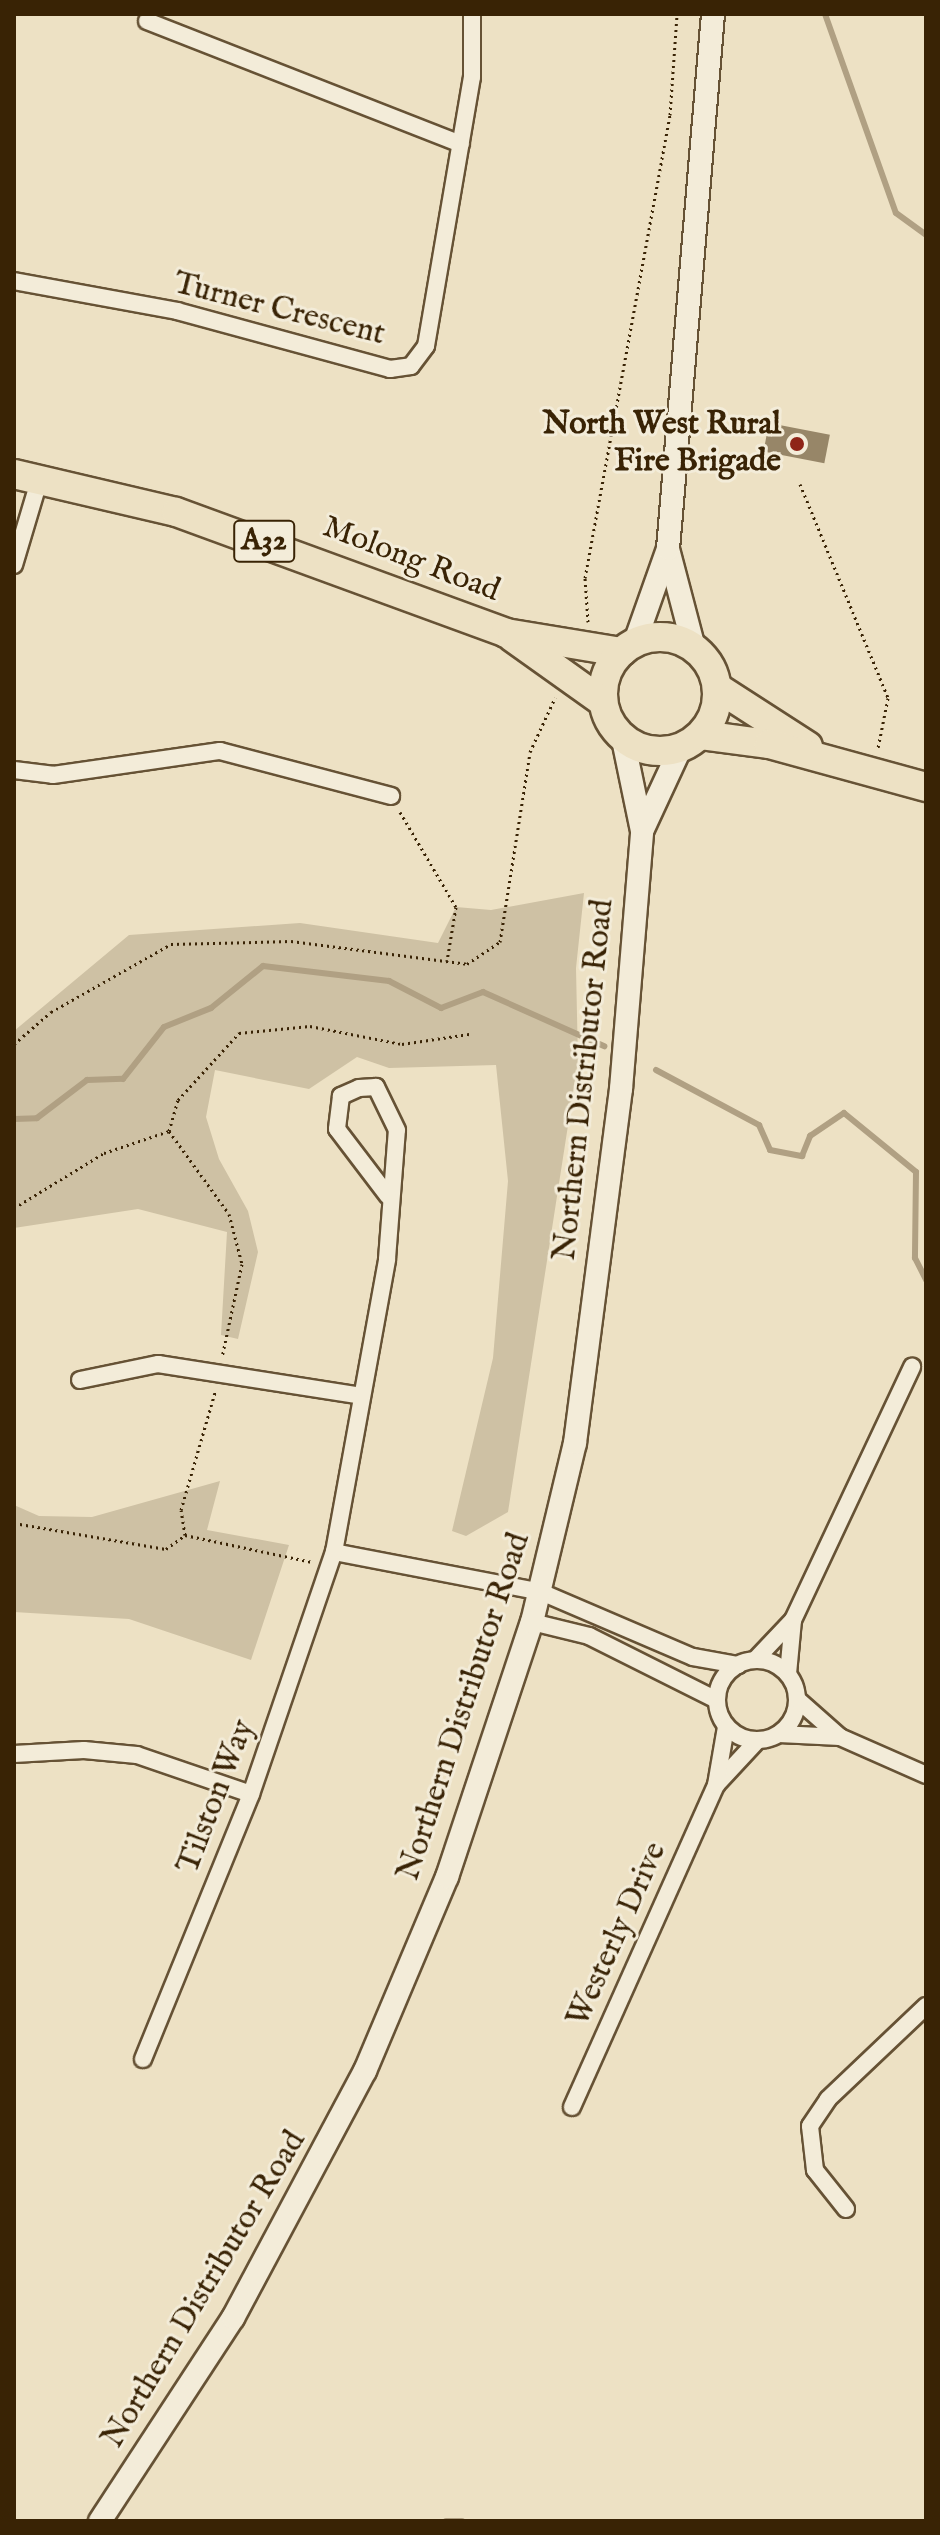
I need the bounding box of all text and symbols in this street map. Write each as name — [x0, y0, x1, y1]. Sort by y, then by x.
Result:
street label: Turner Crescent — [169, 265, 389, 355]
place label: North West Rural Fire Brigade — [542, 407, 781, 482]
marker: North West Rural Fire Brigade — [788, 435, 806, 453]
street label: Molong Road — [317, 509, 505, 611]
road number: A32 — [232, 515, 296, 567]
street label: Northern Distributor Road — [547, 897, 623, 1263]
street label: Northern Distributor Road — [391, 1528, 539, 1886]
street label: Tilston Way — [170, 1715, 264, 1879]
street label: Westerly Drive — [560, 1837, 676, 2033]
street label: Northern Distributor Road — [95, 2124, 315, 2456]

